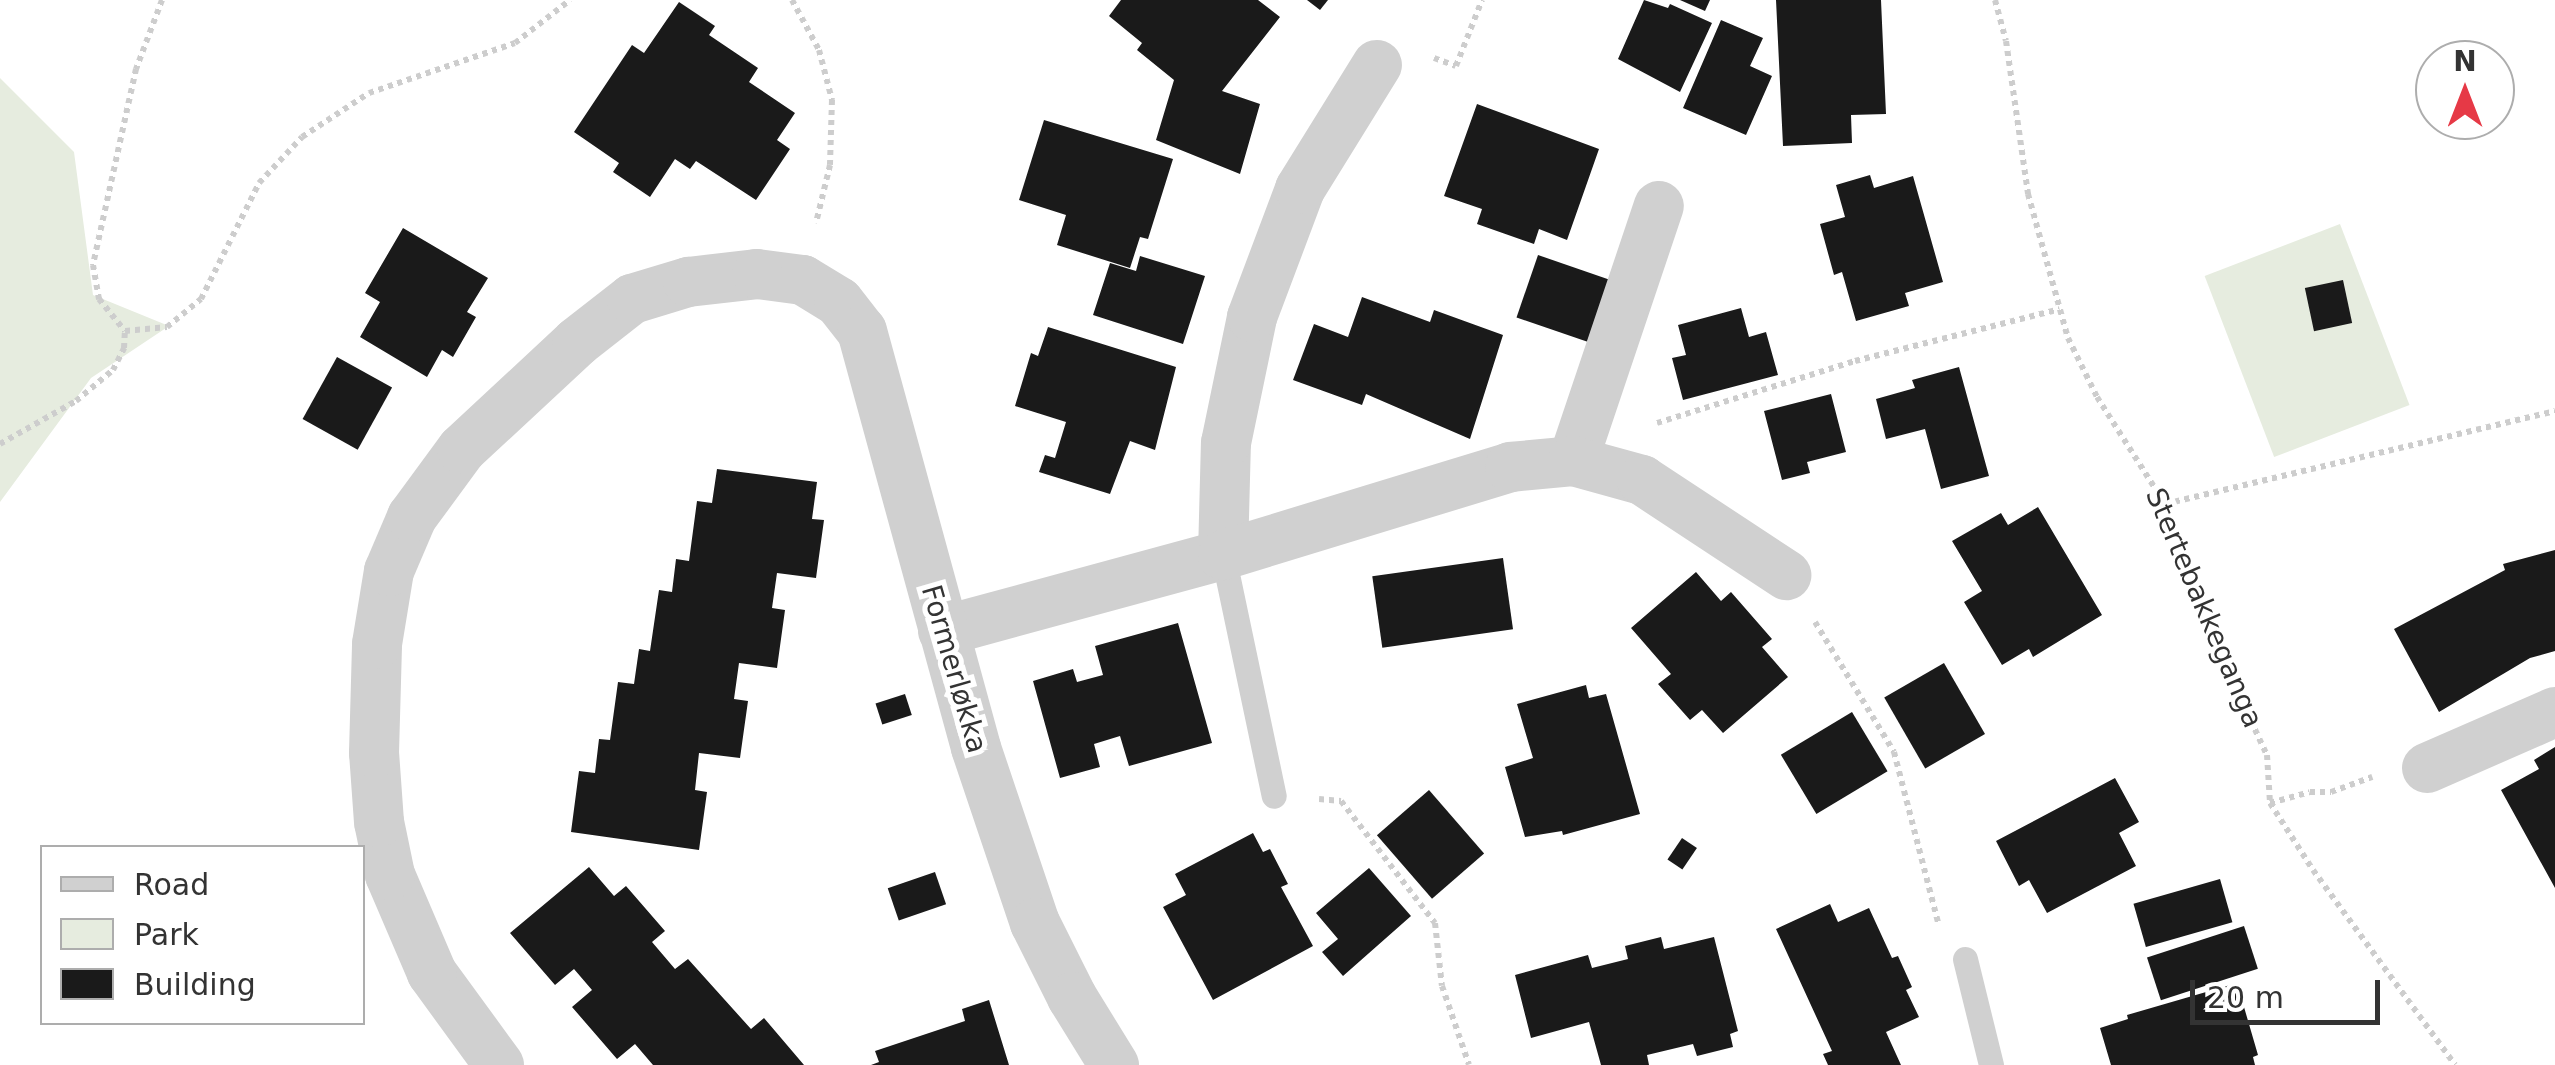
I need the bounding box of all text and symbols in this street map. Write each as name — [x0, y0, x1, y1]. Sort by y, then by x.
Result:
north arrow — [2415, 40, 2515, 140]
text: N — [2453, 45, 2477, 78]
street label: Stertebakkeganga — [2138, 483, 2270, 733]
street label: Formerløkka — [914, 581, 994, 757]
legend — [40, 845, 365, 1025]
text: Road — [134, 867, 209, 902]
text: Park — [134, 917, 199, 952]
scale bar — [2195, 960, 2385, 1022]
text: Building — [134, 967, 256, 1002]
text: 20 m — [2207, 980, 2284, 1015]

